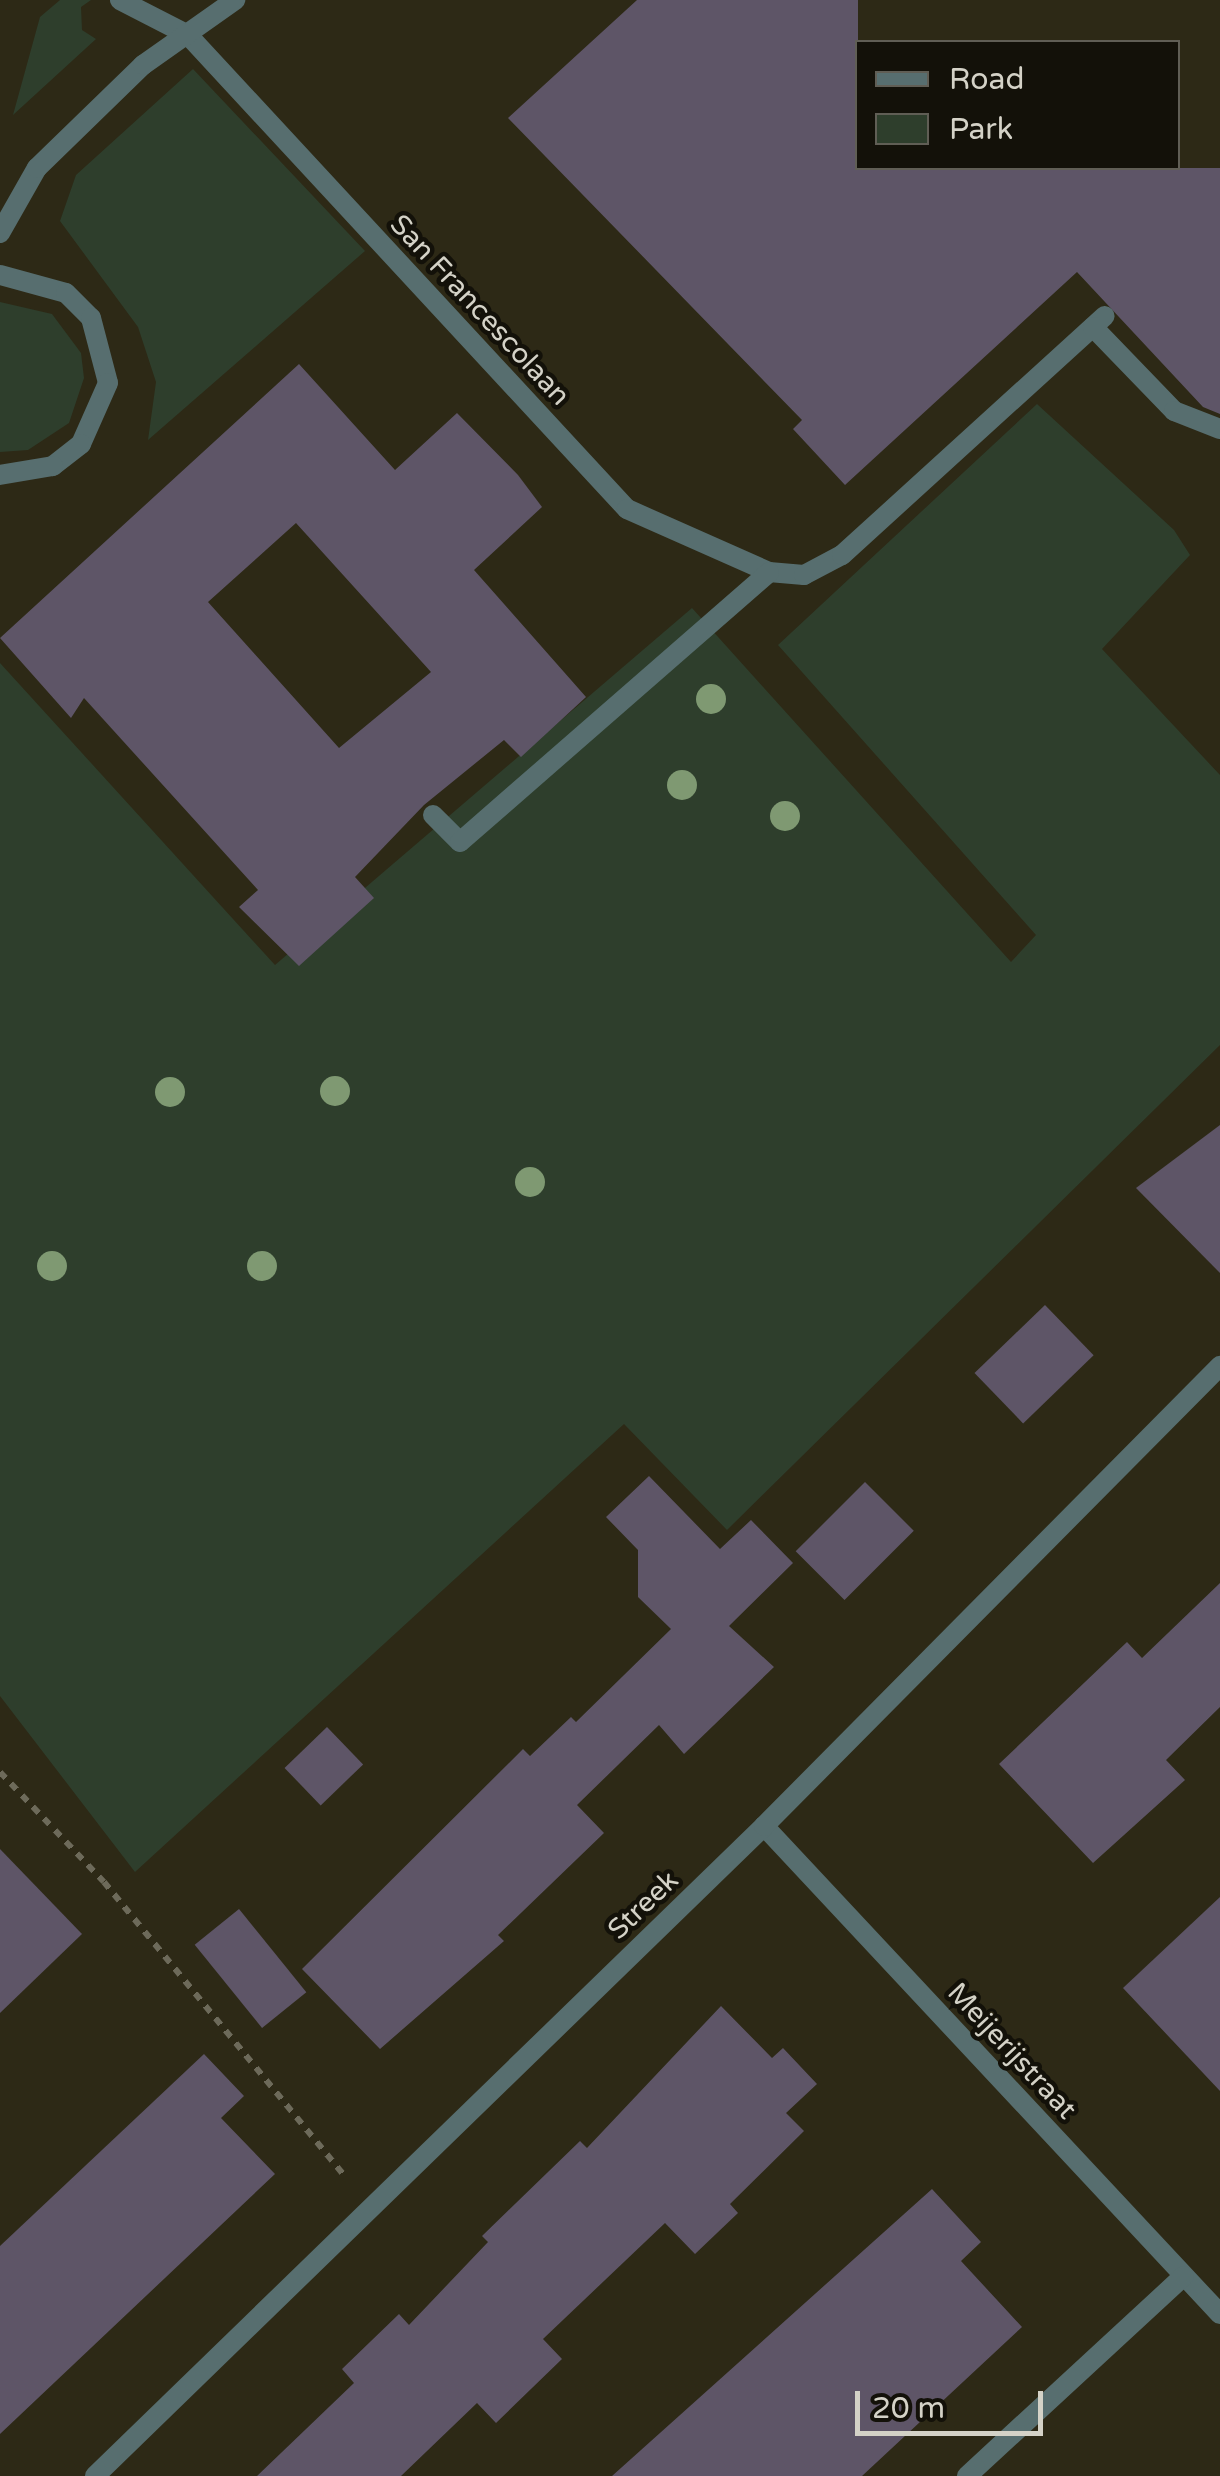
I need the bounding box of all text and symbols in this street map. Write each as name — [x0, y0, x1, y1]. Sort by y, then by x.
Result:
legend — [855, 40, 1180, 170]
text: Road — [949, 61, 1024, 98]
text: Park — [949, 111, 1013, 148]
street label: San Francescolaan — [383, 208, 577, 412]
street label: Streek — [601, 1864, 685, 1946]
street label: Meijerijstraat — [940, 1976, 1084, 2126]
scale bar — [860, 2371, 1048, 2433]
text: 20 m — [872, 2390, 945, 2427]

